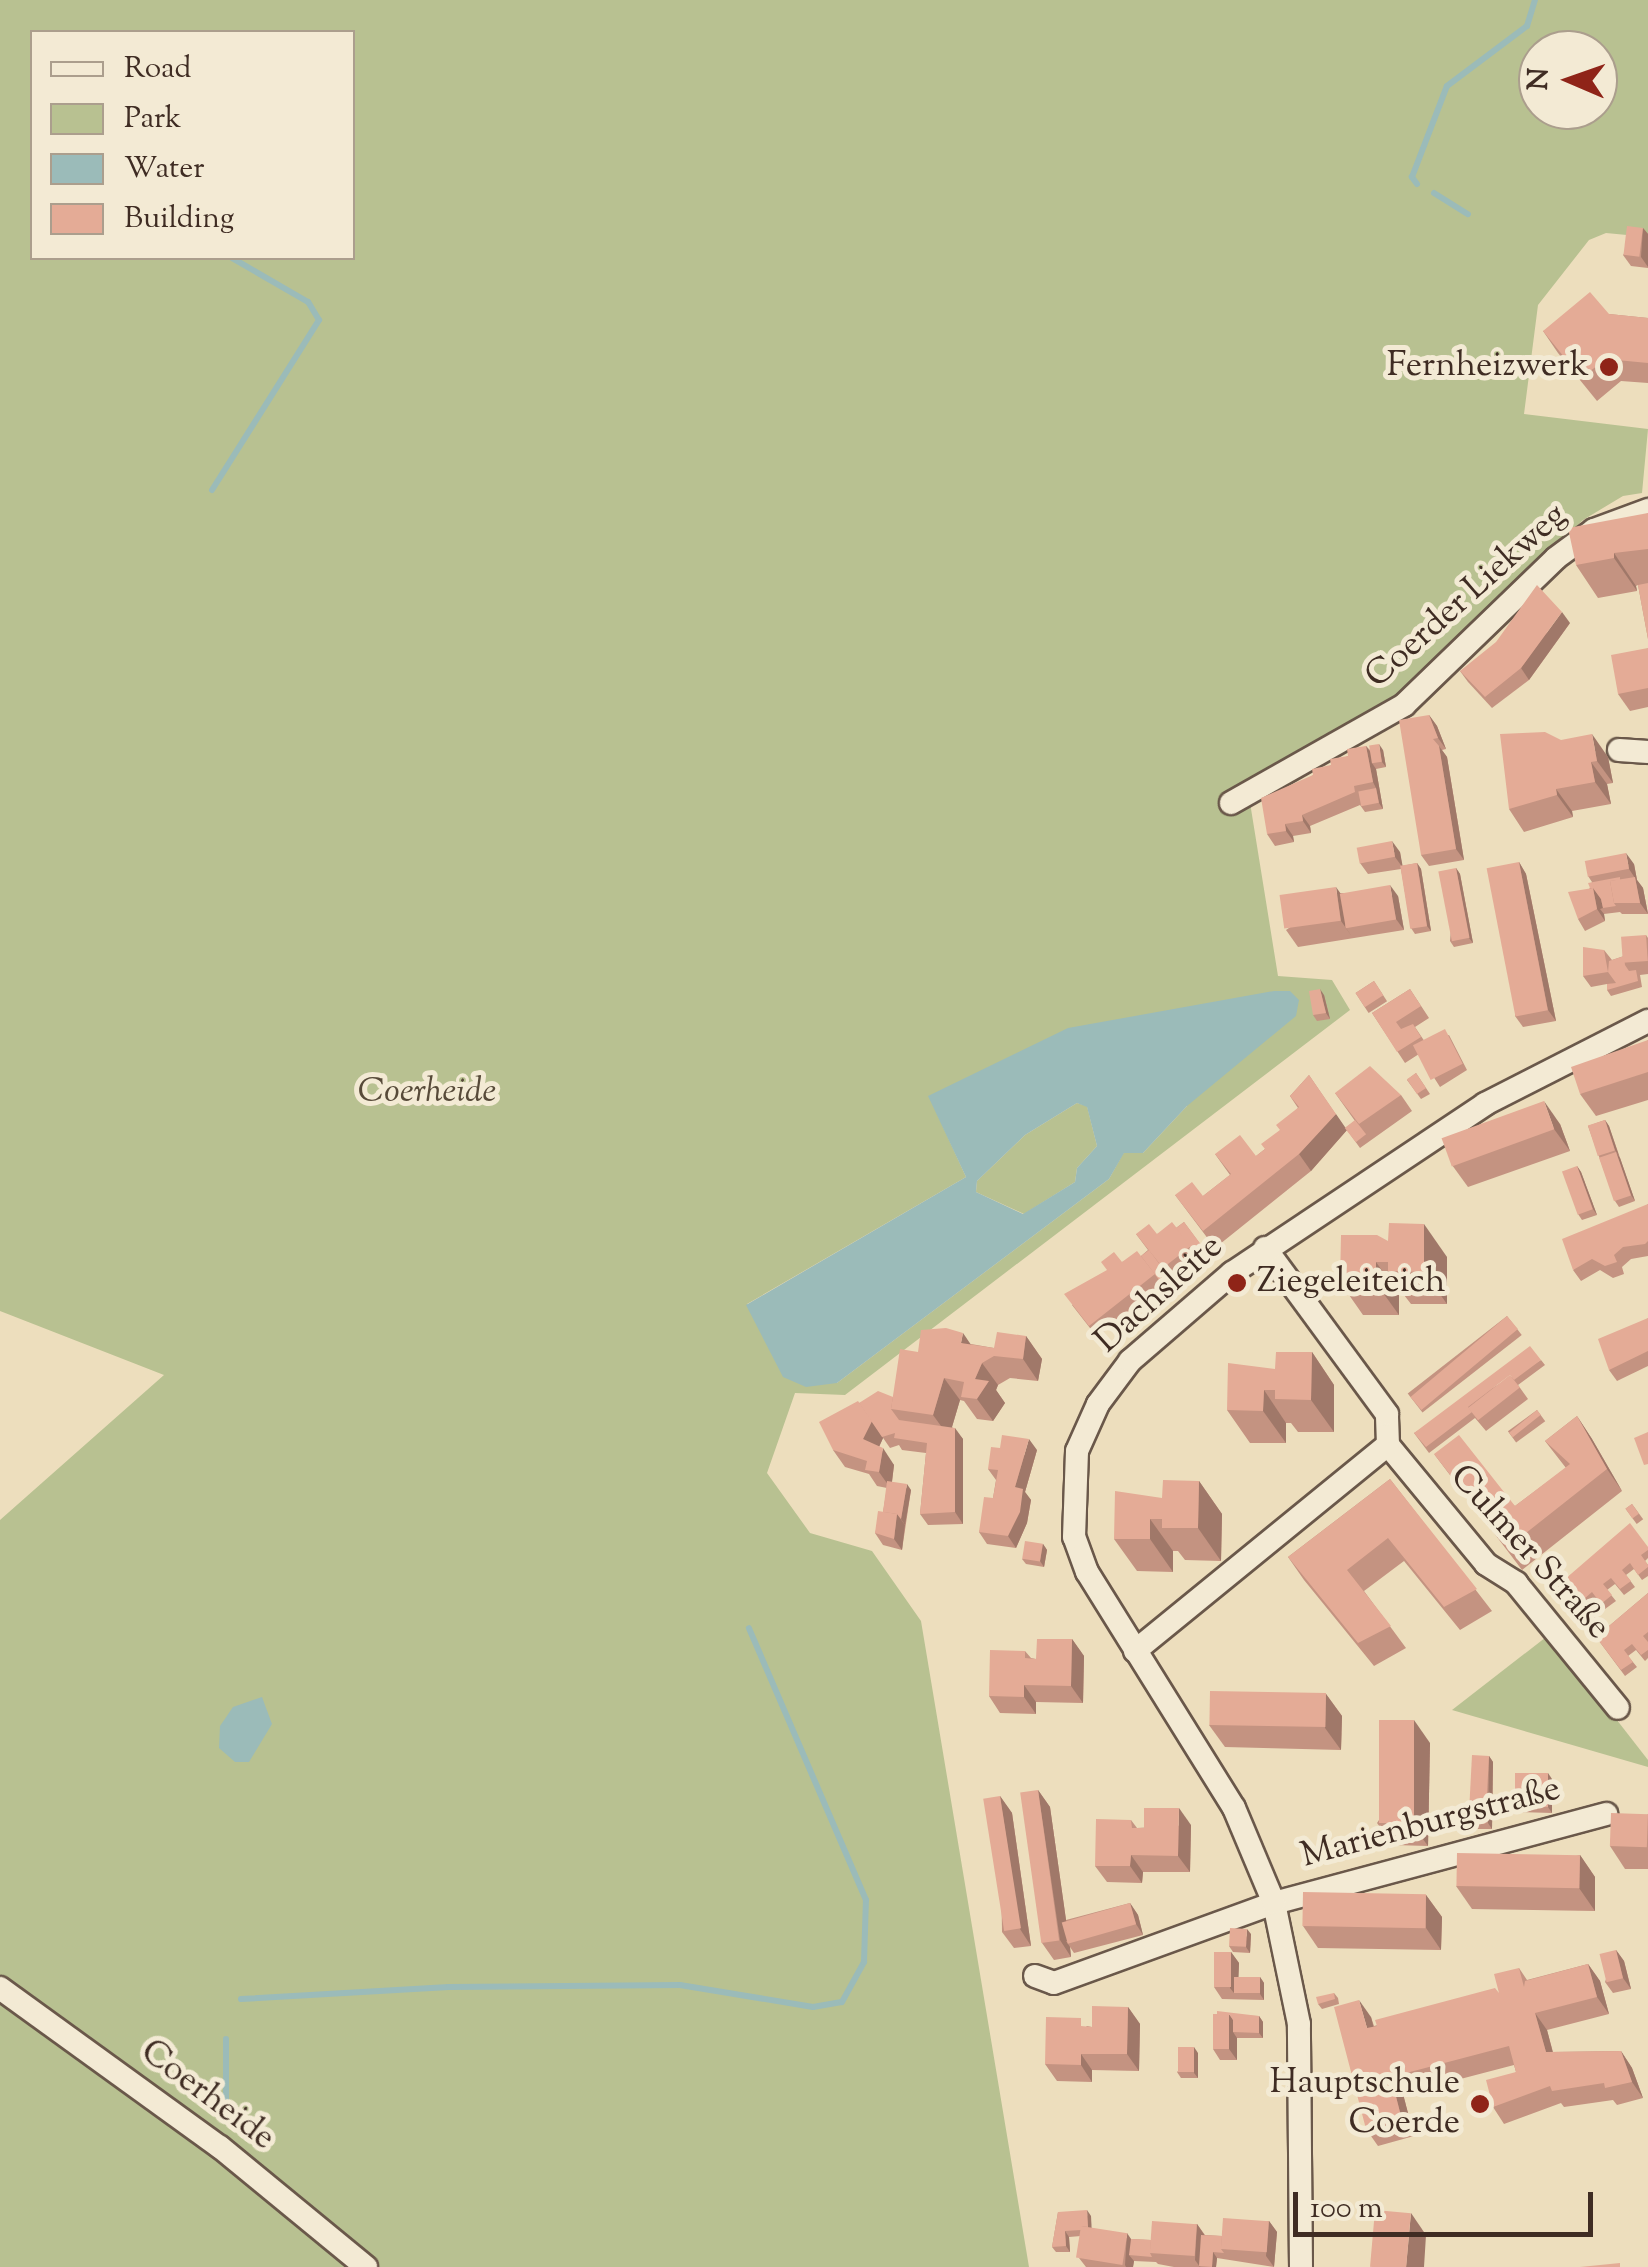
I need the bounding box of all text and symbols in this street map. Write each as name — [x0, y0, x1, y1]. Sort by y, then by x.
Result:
legend — [30, 30, 355, 260]
north arrow — [1518, 30, 1618, 130]
text: Road — [124, 48, 191, 91]
text: N — [1520, 67, 1560, 91]
text: Park — [124, 98, 181, 141]
text: Water — [124, 148, 205, 191]
text: Building — [124, 198, 234, 241]
place label: Fernheizwerk — [1387, 346, 1589, 388]
marker: Fernheizwerk — [1598, 356, 1620, 378]
street label: Coerder Liekweg — [1358, 496, 1576, 698]
park label: Coerheide — [358, 1072, 496, 1114]
street label: Dachsleite — [1088, 1227, 1232, 1363]
place label: Ziegeleiteich — [1257, 1262, 1446, 1304]
marker: Ziegeleiteich — [1226, 1272, 1248, 1294]
street label: Culmer Straße — [1440, 1457, 1618, 1649]
street label: Marienburgstraße — [1297, 1769, 1565, 1879]
street label: Coerheide — [131, 2032, 283, 2160]
place label: Hauptschule Coerde — [1270, 2063, 1460, 2145]
marker: Hauptschule Coerde — [1469, 2093, 1491, 2115]
scale bar — [1298, 2172, 1598, 2234]
text: 100 m — [1310, 2188, 1383, 2231]

